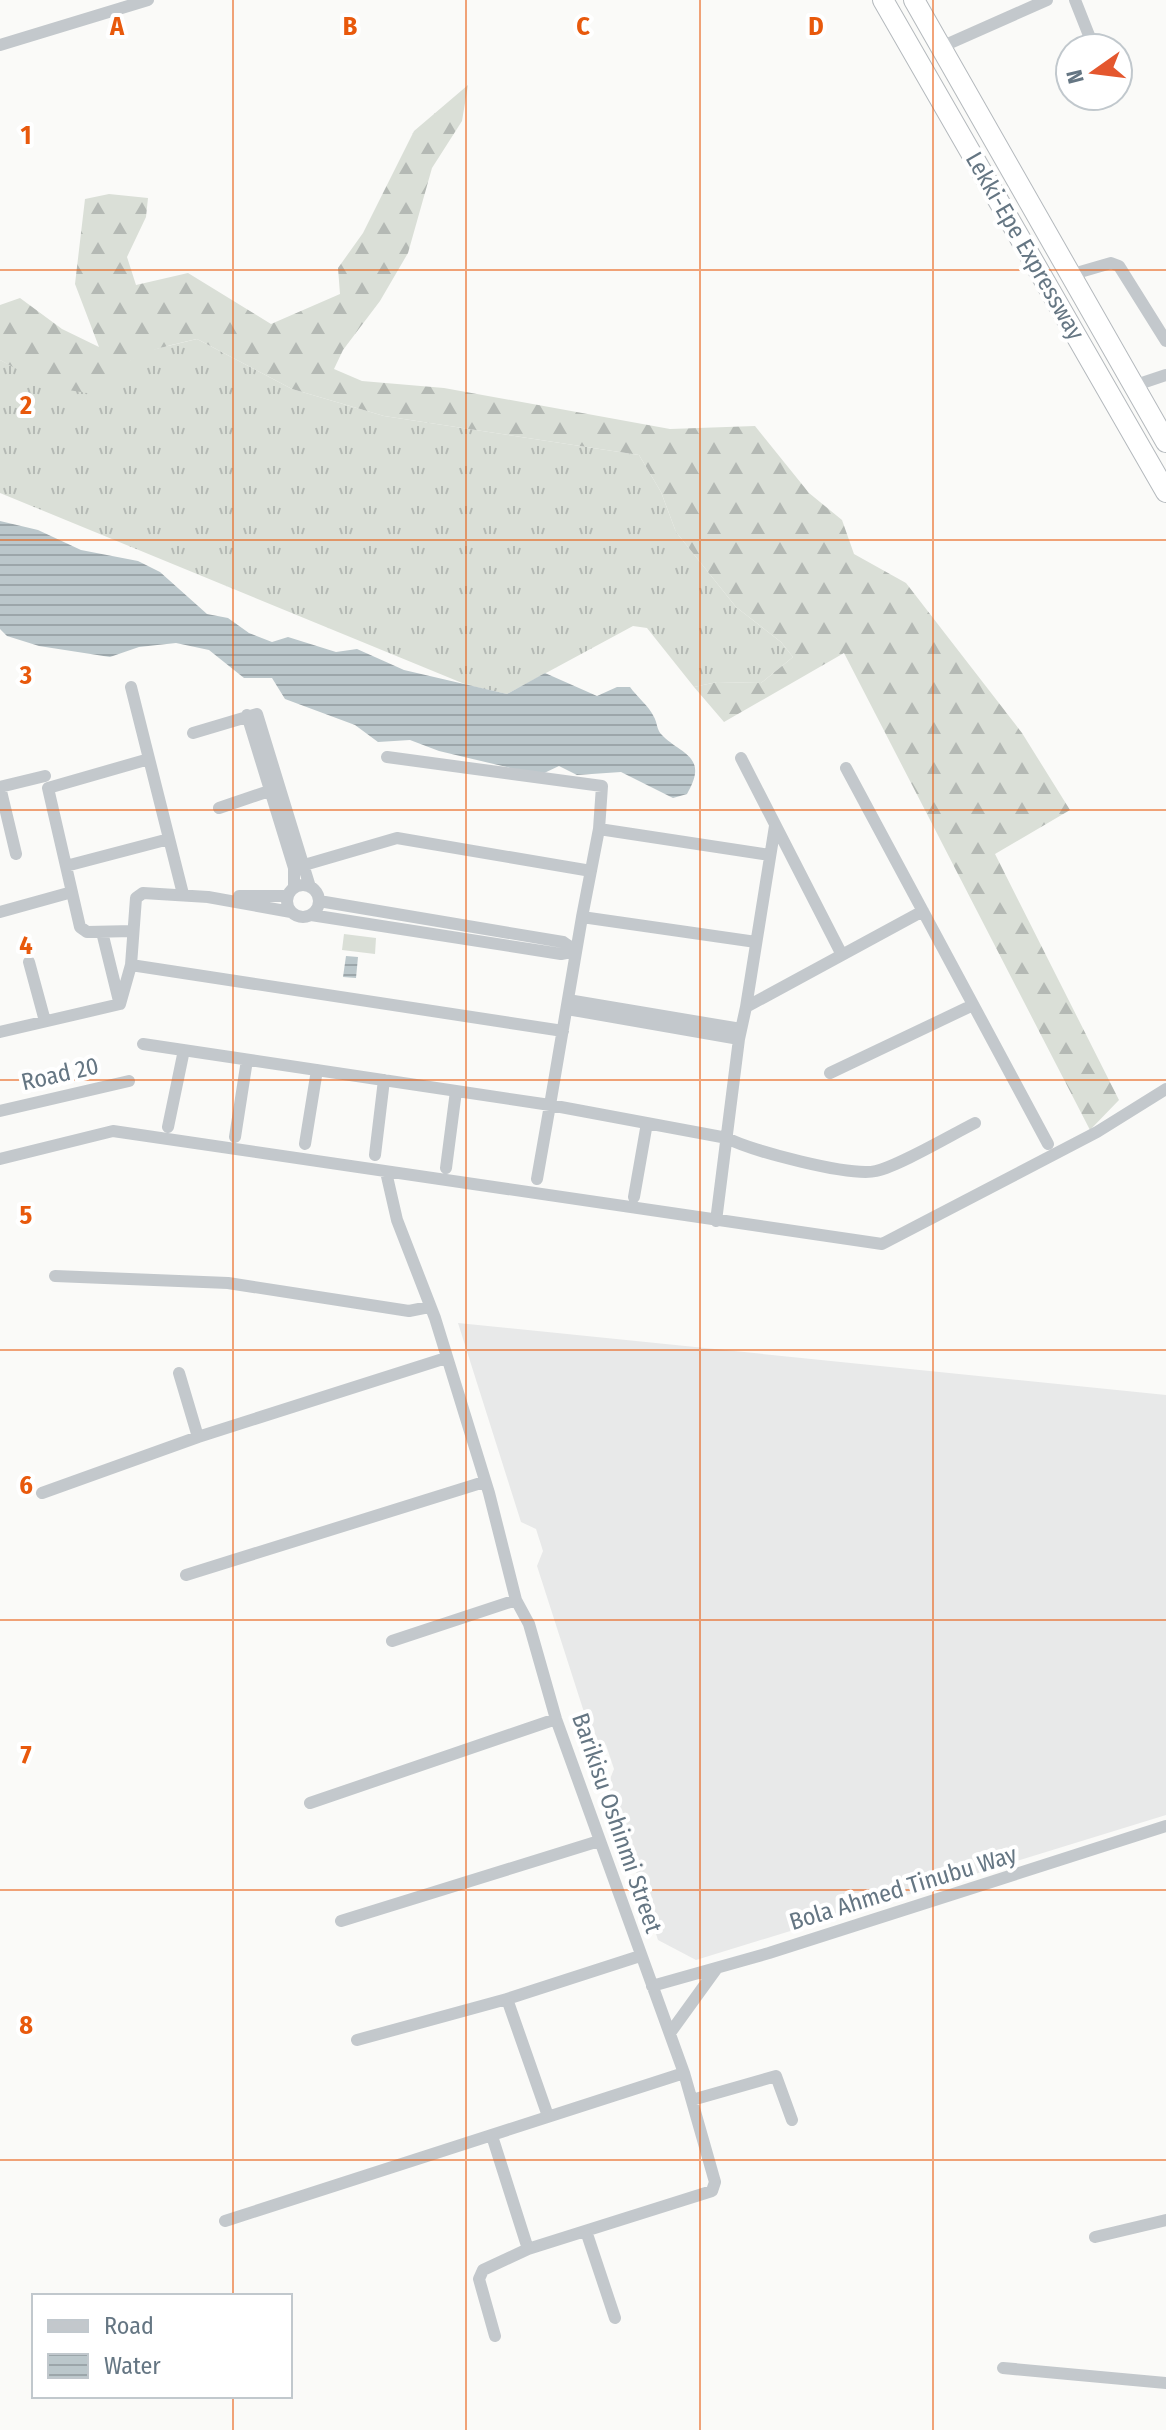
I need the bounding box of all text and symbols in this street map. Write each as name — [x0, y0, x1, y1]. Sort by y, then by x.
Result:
text: A — [109, 11, 125, 42]
text: B — [343, 11, 358, 42]
text: C — [576, 11, 590, 42]
text: D — [808, 11, 824, 42]
north arrow — [1054, 32, 1134, 112]
text: N — [1060, 67, 1090, 86]
text: 1 — [21, 120, 32, 151]
street label: Lekki-Epe Expressway — [960, 147, 1090, 345]
text: 2 — [19, 390, 32, 421]
text: 3 — [19, 660, 32, 691]
text: 4 — [19, 930, 33, 961]
street label: Road 20 — [19, 1052, 101, 1096]
text: 5 — [20, 1200, 33, 1231]
text: 6 — [19, 1470, 33, 1501]
street label: Barikisu Oshinmi Street — [566, 1709, 668, 1937]
text: 7 — [20, 1740, 32, 1771]
street label: Bola Ahmed Tinubu Way — [786, 1840, 1020, 1936]
text: 8 — [19, 2010, 33, 2041]
legend — [32, 2294, 292, 2398]
text: Road — [104, 2312, 154, 2340]
text: Water — [104, 2352, 161, 2380]

